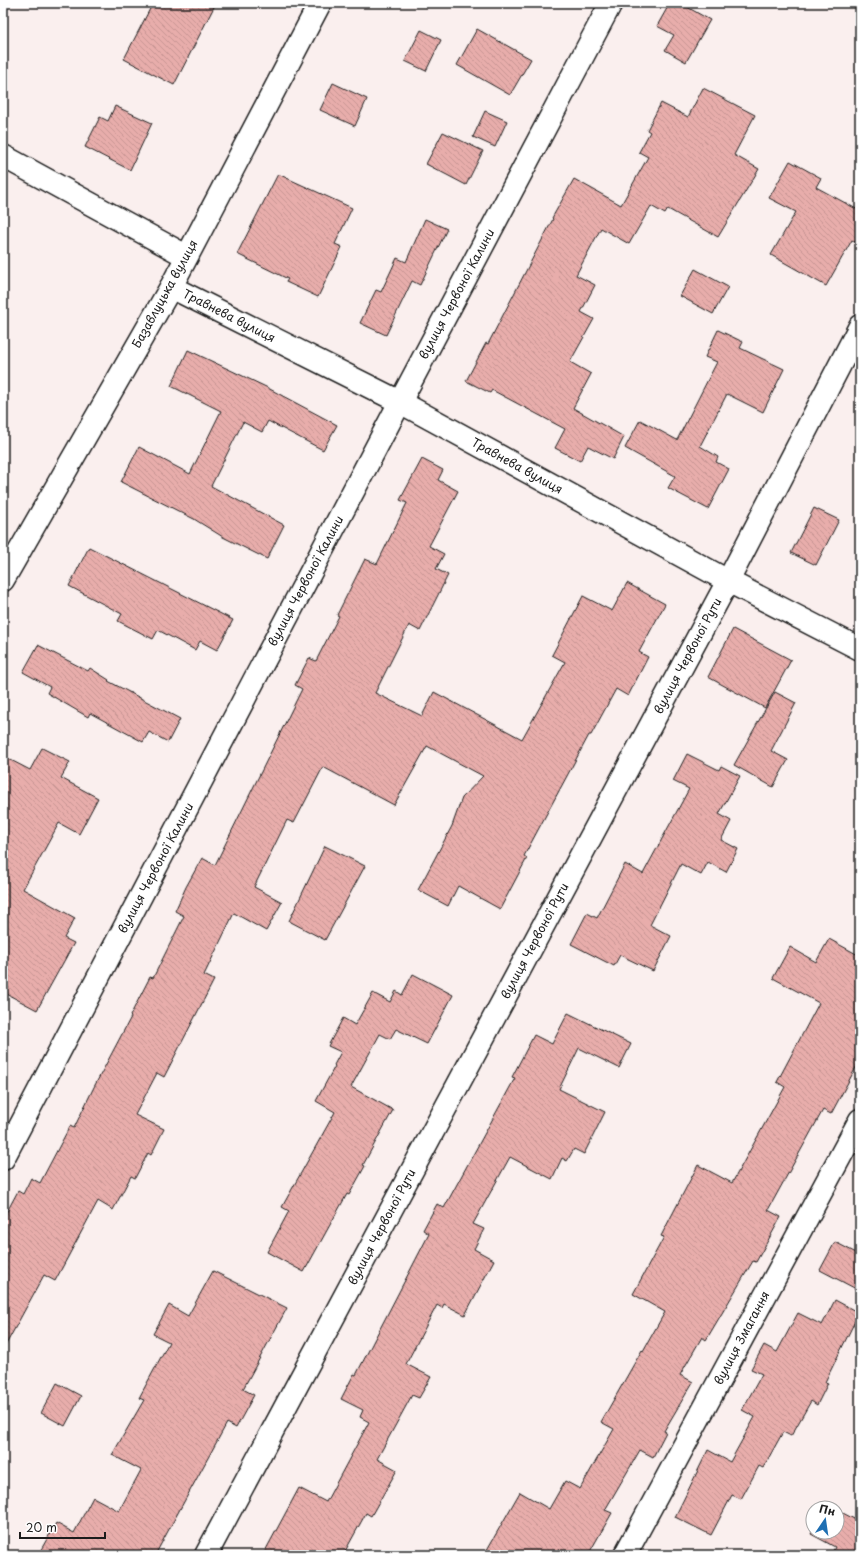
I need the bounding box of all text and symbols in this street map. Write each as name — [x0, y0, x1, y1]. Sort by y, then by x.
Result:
street label: вулиця Червоної Калини — [414, 225, 498, 362]
street label: Базавлуцька вулиця — [127, 236, 201, 351]
street label: Травнева вулиця — [180, 284, 279, 346]
street label: Травнева вулиця — [469, 433, 566, 498]
street label: вулиця Червоної Калини — [263, 512, 347, 649]
street label: вулиця Червоної Рути — [649, 594, 725, 717]
street label: вулиця Червоної Калини — [113, 799, 197, 936]
street label: вулиця Червоної Рути — [496, 879, 572, 1002]
street label: вулиця Червоної Рути — [343, 1165, 419, 1288]
street label: вулиця Змагання — [709, 1287, 773, 1388]
north arrow — [805, 1500, 845, 1540]
text: Пн — [818, 1500, 837, 1520]
scale bar — [20, 1514, 105, 1540]
text: 20 m — [26, 1518, 57, 1536]

